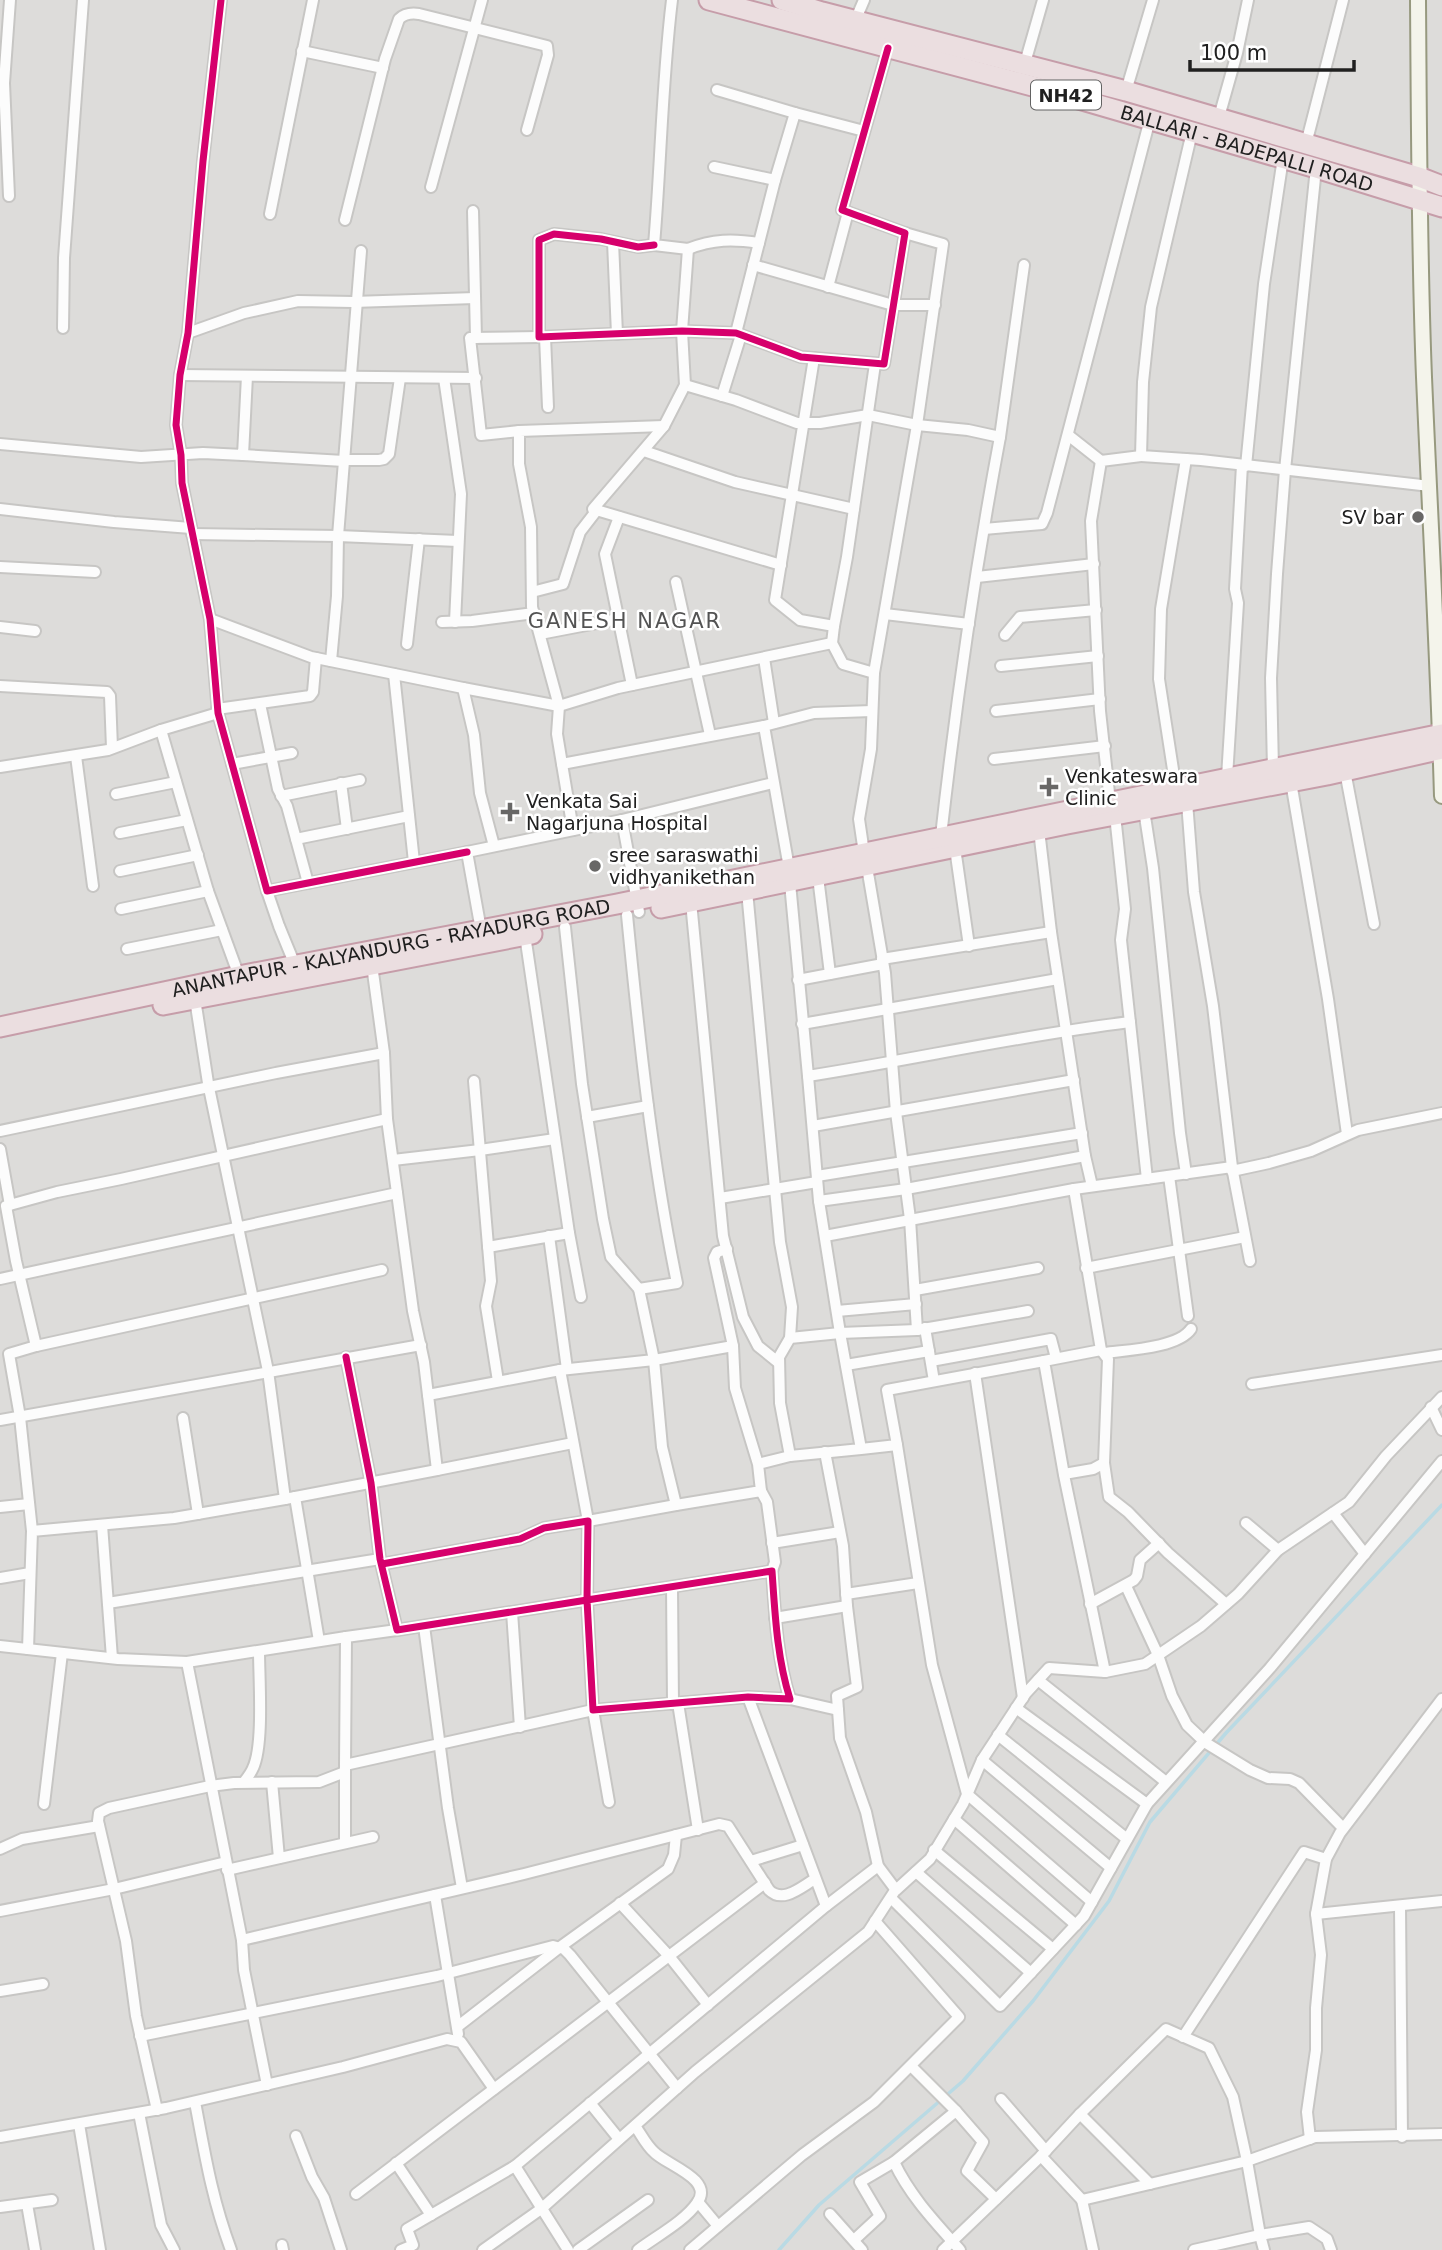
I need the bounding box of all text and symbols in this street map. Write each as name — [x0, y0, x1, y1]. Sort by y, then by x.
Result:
scale bar — [1190, 28, 1354, 72]
text: 100 m — [1200, 41, 1267, 65]
road number: NH42 — [1031, 80, 1101, 110]
street label: BALLARI - BADEPALLI ROAD — [1118, 101, 1376, 196]
place label: SV bar — [1341, 506, 1404, 528]
marker: SV bar — [1410, 509, 1426, 525]
district label: GANESH NAGAR — [528, 609, 722, 633]
place label: Venkateswara Clinic — [1065, 765, 1198, 809]
marker: Venkateswara Clinic — [1039, 777, 1059, 797]
place label: Venkata Sai Nagarjuna Hospital — [526, 790, 708, 834]
marker: Venkata Sai Nagarjuna Hospital — [500, 802, 520, 822]
place label: sree saraswathi vidhyanikethan — [609, 844, 759, 888]
marker: sree saraswathi vidhyanikethan — [587, 858, 603, 874]
street label: ANANTAPUR - KALYANDURG - RAYADURG ROAD — [170, 895, 612, 1001]

